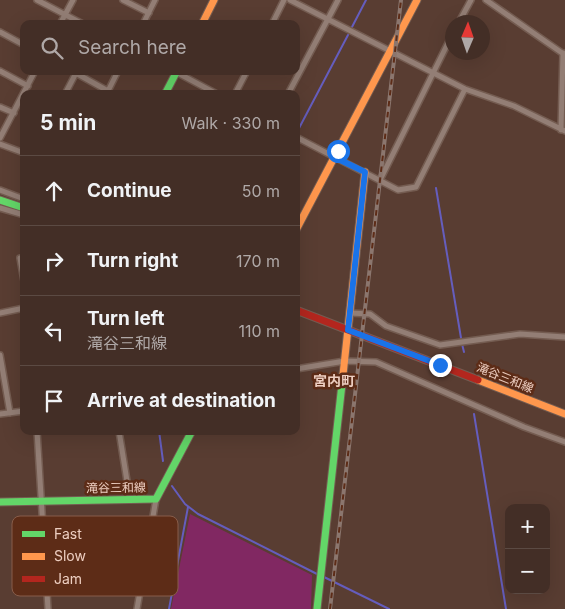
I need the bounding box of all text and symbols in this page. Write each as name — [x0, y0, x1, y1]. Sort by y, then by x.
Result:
north arrow — [445, 15, 490, 60]
search box — [20, 20, 300, 75]
icon: search — [38, 34, 66, 62]
text: Search here — [78, 36, 187, 59]
text: 5 min — [40, 110, 96, 135]
text: Walk · 330 m — [181, 113, 280, 133]
route start — [327, 140, 350, 163]
icon: ahead — [40, 177, 68, 205]
text: Continue — [87, 179, 172, 202]
text: 50 m — [242, 181, 280, 201]
icon: right — [40, 247, 68, 275]
text: Turn right — [87, 249, 178, 272]
text: 170 m — [236, 251, 280, 271]
text: Turn left — [87, 307, 165, 330]
icon: left — [40, 317, 68, 345]
text: 110 m — [238, 321, 280, 341]
text: 滝谷三和線 — [87, 333, 167, 353]
route end — [429, 354, 452, 377]
street label: 滝谷三和線 — [475, 359, 536, 396]
district label: 宮内町 — [313, 372, 355, 389]
icon: arrive — [40, 387, 68, 415]
text: Arrive at destination — [87, 389, 276, 412]
street label: 滝谷三和線 — [86, 479, 146, 496]
map controls — [505, 504, 550, 594]
button: + — [505, 504, 550, 549]
legend — [12, 516, 178, 596]
text: Fast — [54, 525, 82, 542]
text: Slow — [54, 547, 86, 564]
button: − — [505, 549, 550, 594]
text: Jam — [54, 570, 82, 587]

